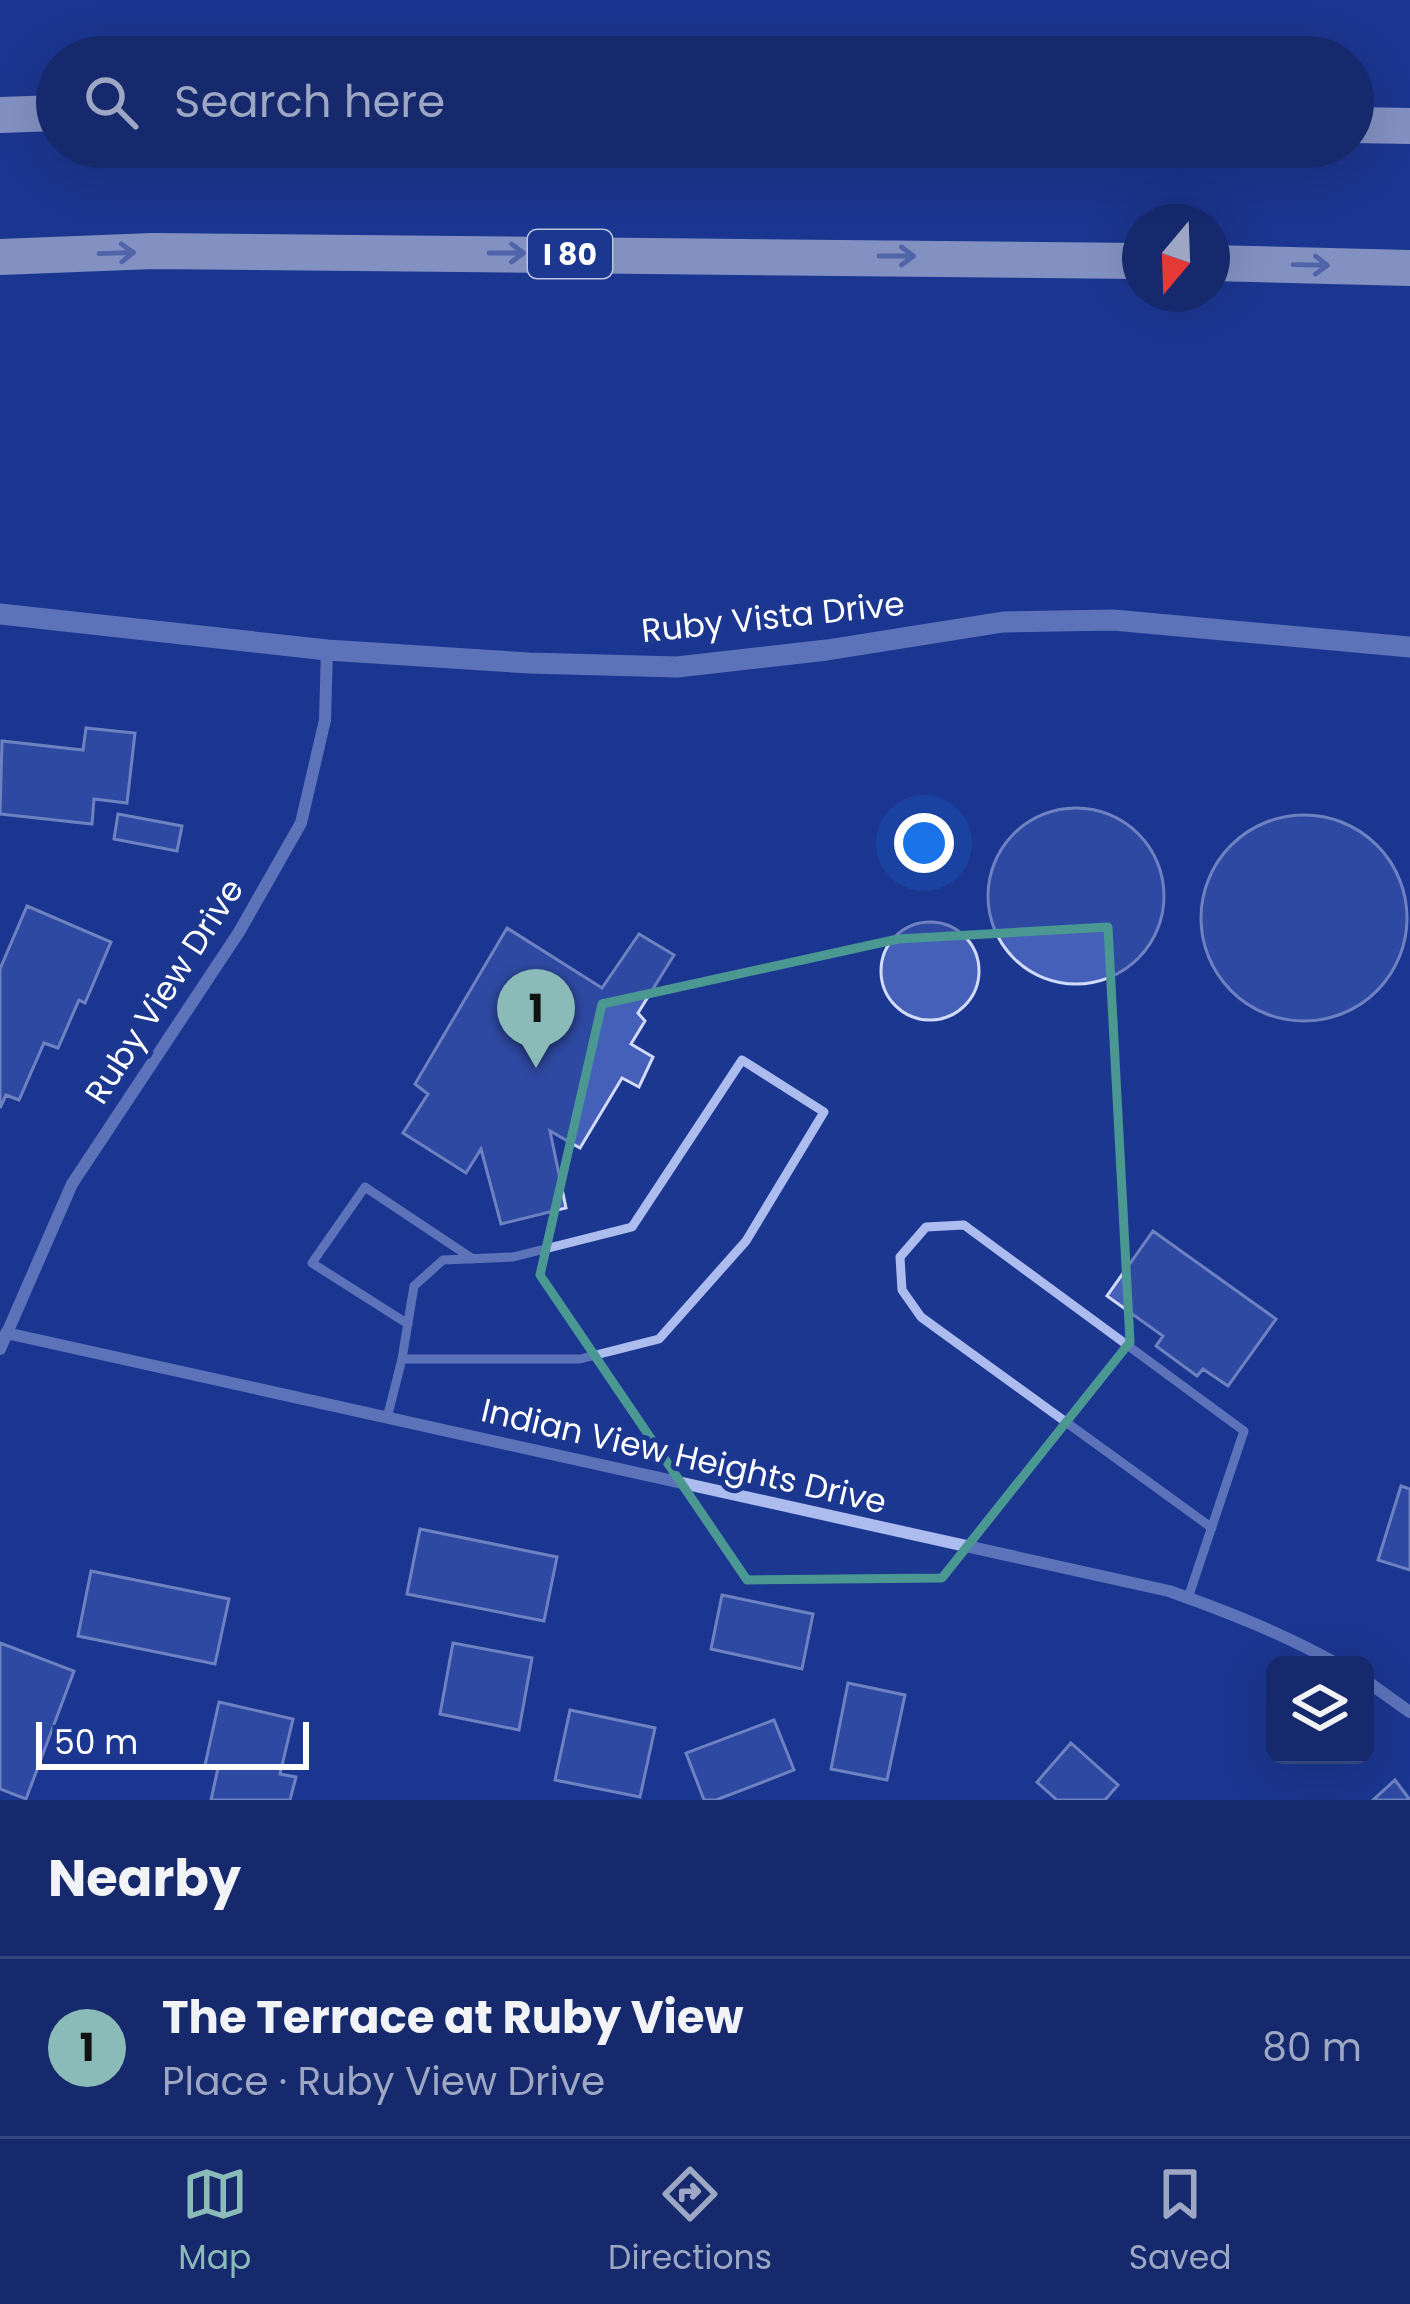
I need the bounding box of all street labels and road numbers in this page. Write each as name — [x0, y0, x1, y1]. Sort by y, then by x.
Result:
road number: I 80 — [528, 230, 612, 278]
street label: Ruby Vista Drive — [639, 580, 907, 654]
street label: Ruby View Drive — [73, 869, 255, 1113]
street label: Indian View Heights Drive — [477, 1387, 891, 1525]

